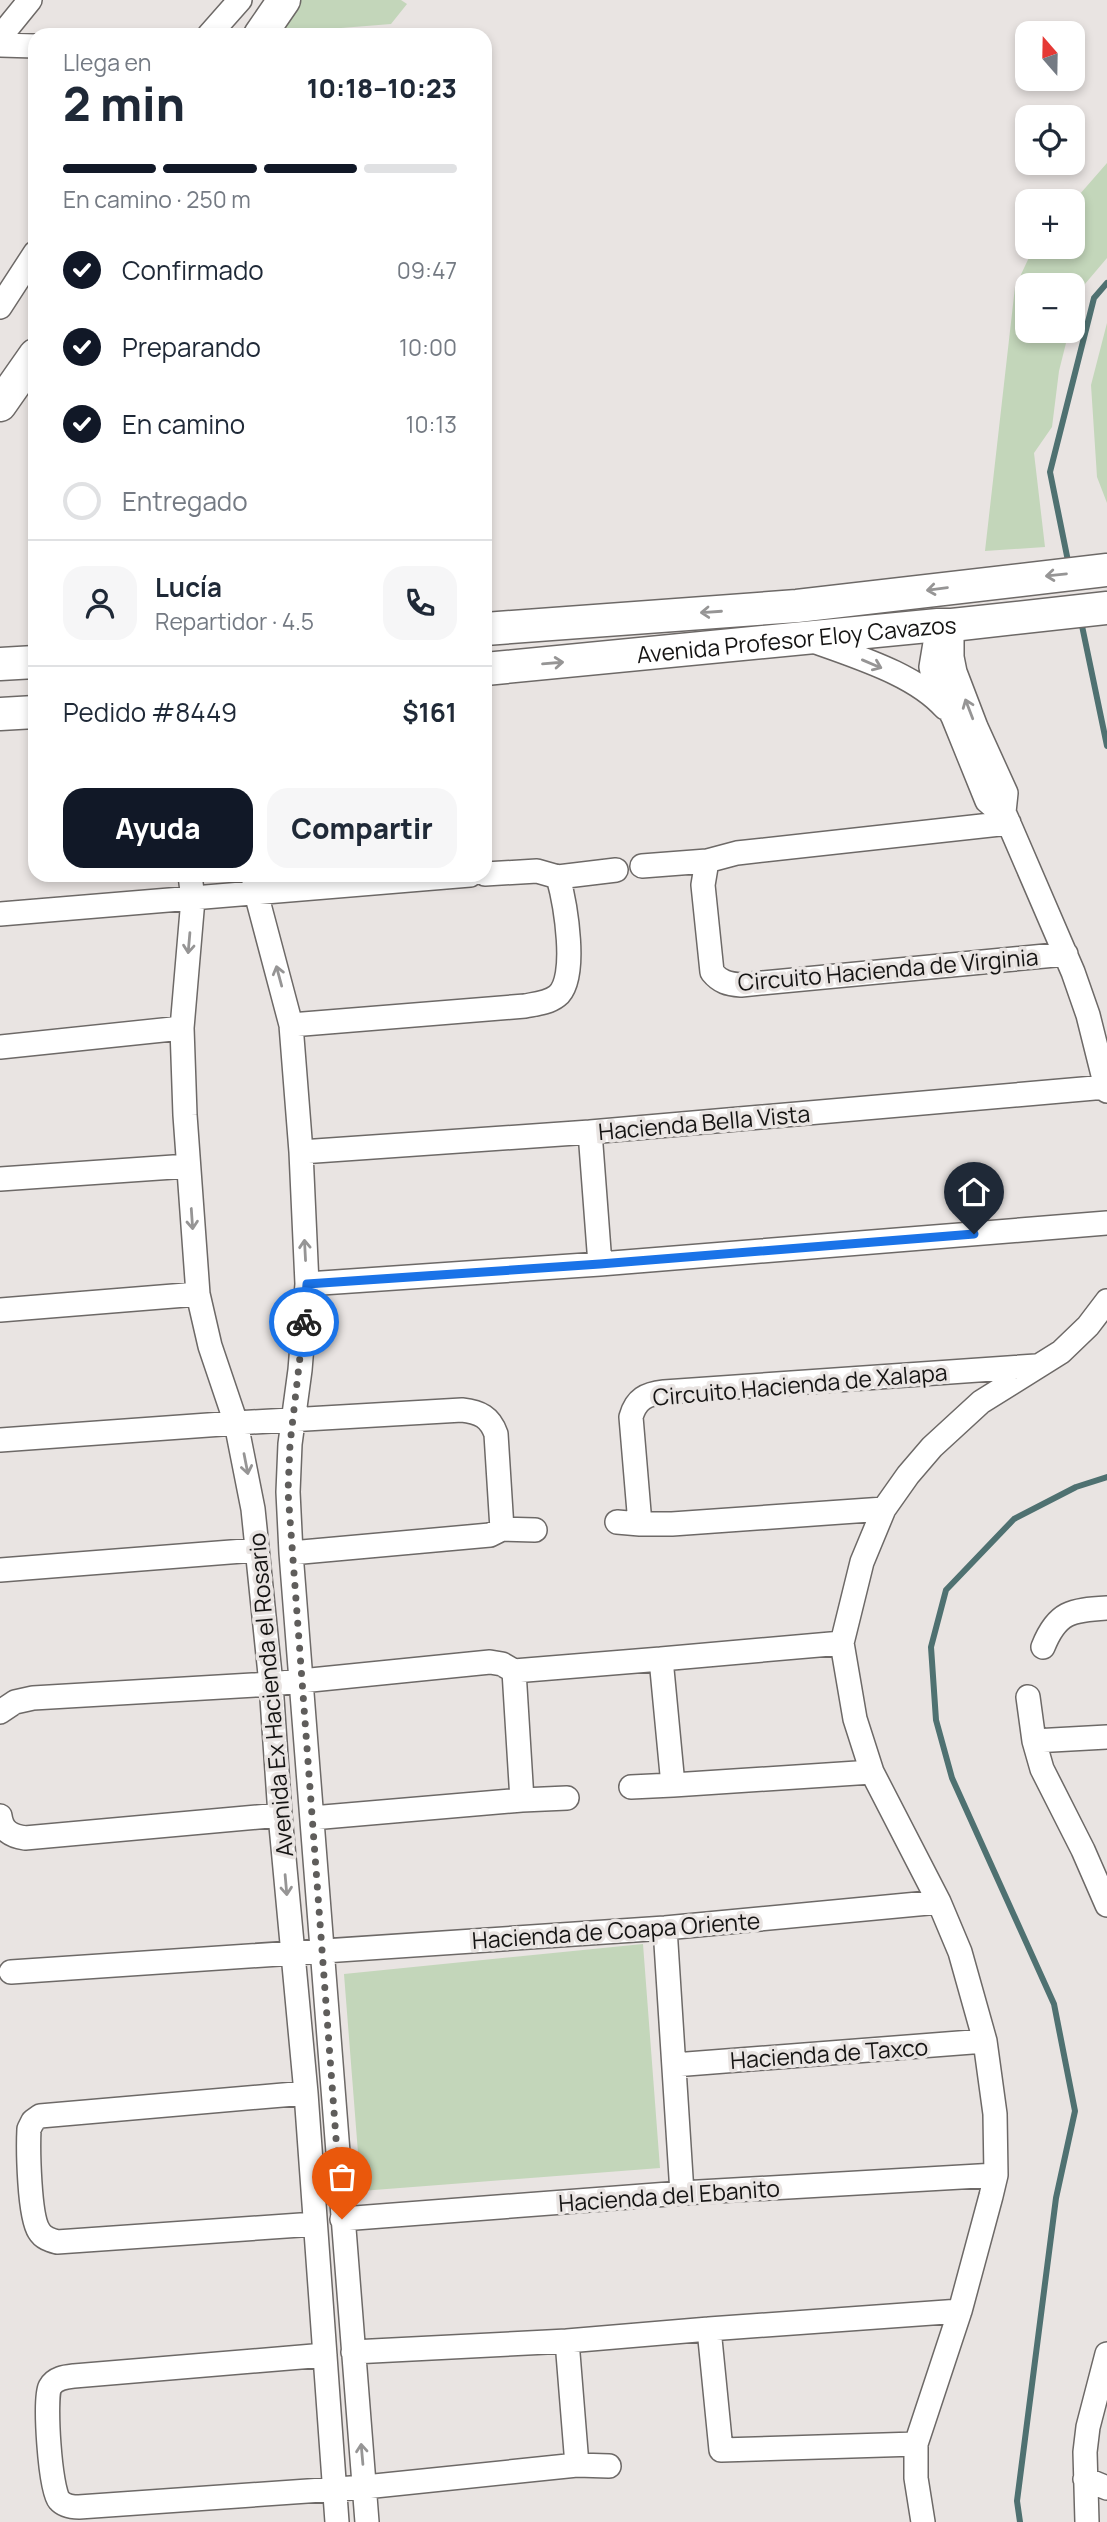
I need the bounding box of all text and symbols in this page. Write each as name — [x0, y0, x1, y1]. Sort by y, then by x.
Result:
north arrow — [1015, 21, 1085, 91]
map controls — [1015, 21, 1085, 343]
text: Llega en — [63, 46, 151, 78]
text: 10:18–10:23 — [307, 70, 457, 106]
text: 2 min — [63, 72, 185, 135]
button: locate — [1015, 105, 1085, 175]
text: En camino · 250 m — [63, 183, 251, 215]
button: + — [1015, 189, 1085, 259]
icon: check — [63, 251, 101, 289]
text: Confirmado — [122, 252, 264, 288]
text: 09:47 — [397, 254, 457, 286]
button: − — [1015, 273, 1085, 343]
icon: check — [63, 328, 101, 366]
text: Preparando — [122, 329, 261, 365]
text: 10:00 — [399, 331, 457, 363]
icon: check — [63, 405, 101, 443]
text: En camino — [122, 406, 245, 442]
text: 10:13 — [405, 408, 457, 440]
text: Entregado — [122, 483, 248, 519]
button: person — [63, 566, 137, 640]
button: phone — [383, 566, 457, 640]
text: Lucía — [155, 569, 222, 605]
one-way arrow — [1045, 569, 1068, 582]
one-way arrow — [927, 582, 949, 595]
text: Repartidor · 4.5 — [155, 605, 314, 637]
one-way arrow — [700, 606, 723, 619]
street label: Avenida Profesor Eloy Cavazos — [635, 608, 956, 670]
one-way arrow — [541, 656, 564, 669]
one-way arrow — [860, 658, 882, 671]
text: Pedido #8449 — [63, 694, 237, 730]
text: $161 — [402, 694, 457, 730]
one-way arrow — [961, 699, 974, 721]
button: Ayuda — [63, 788, 253, 868]
button: Compartir — [267, 788, 457, 868]
one-way arrow — [182, 931, 195, 954]
street label: Circuito Hacienda de Virginia — [736, 940, 1040, 998]
one-way arrow — [272, 965, 285, 988]
street label: Hacienda Bella Vista — [597, 1097, 811, 1147]
pin — [944, 1162, 1004, 1234]
icon: home — [955, 1173, 993, 1211]
one-way arrow — [186, 1207, 199, 1230]
one-way arrow — [299, 1239, 312, 1262]
courier — [269, 1287, 339, 1357]
icon: bike — [285, 1303, 323, 1341]
street label: Circuito Hacienda de Xalapa — [651, 1355, 949, 1413]
one-way arrow — [239, 1452, 253, 1475]
street label: Avenida Ex Hacienda el Rosario — [240, 1532, 300, 1858]
one-way arrow — [280, 1873, 293, 1896]
street label: Hacienda de Coapa Oriente — [471, 1904, 761, 1956]
street label: Hacienda de Taxco — [729, 2030, 929, 2076]
pin — [312, 2147, 372, 2219]
icon: bag — [323, 2158, 361, 2196]
street label: Hacienda del Ebanito — [557, 2171, 781, 2219]
one-way arrow — [355, 2443, 368, 2466]

